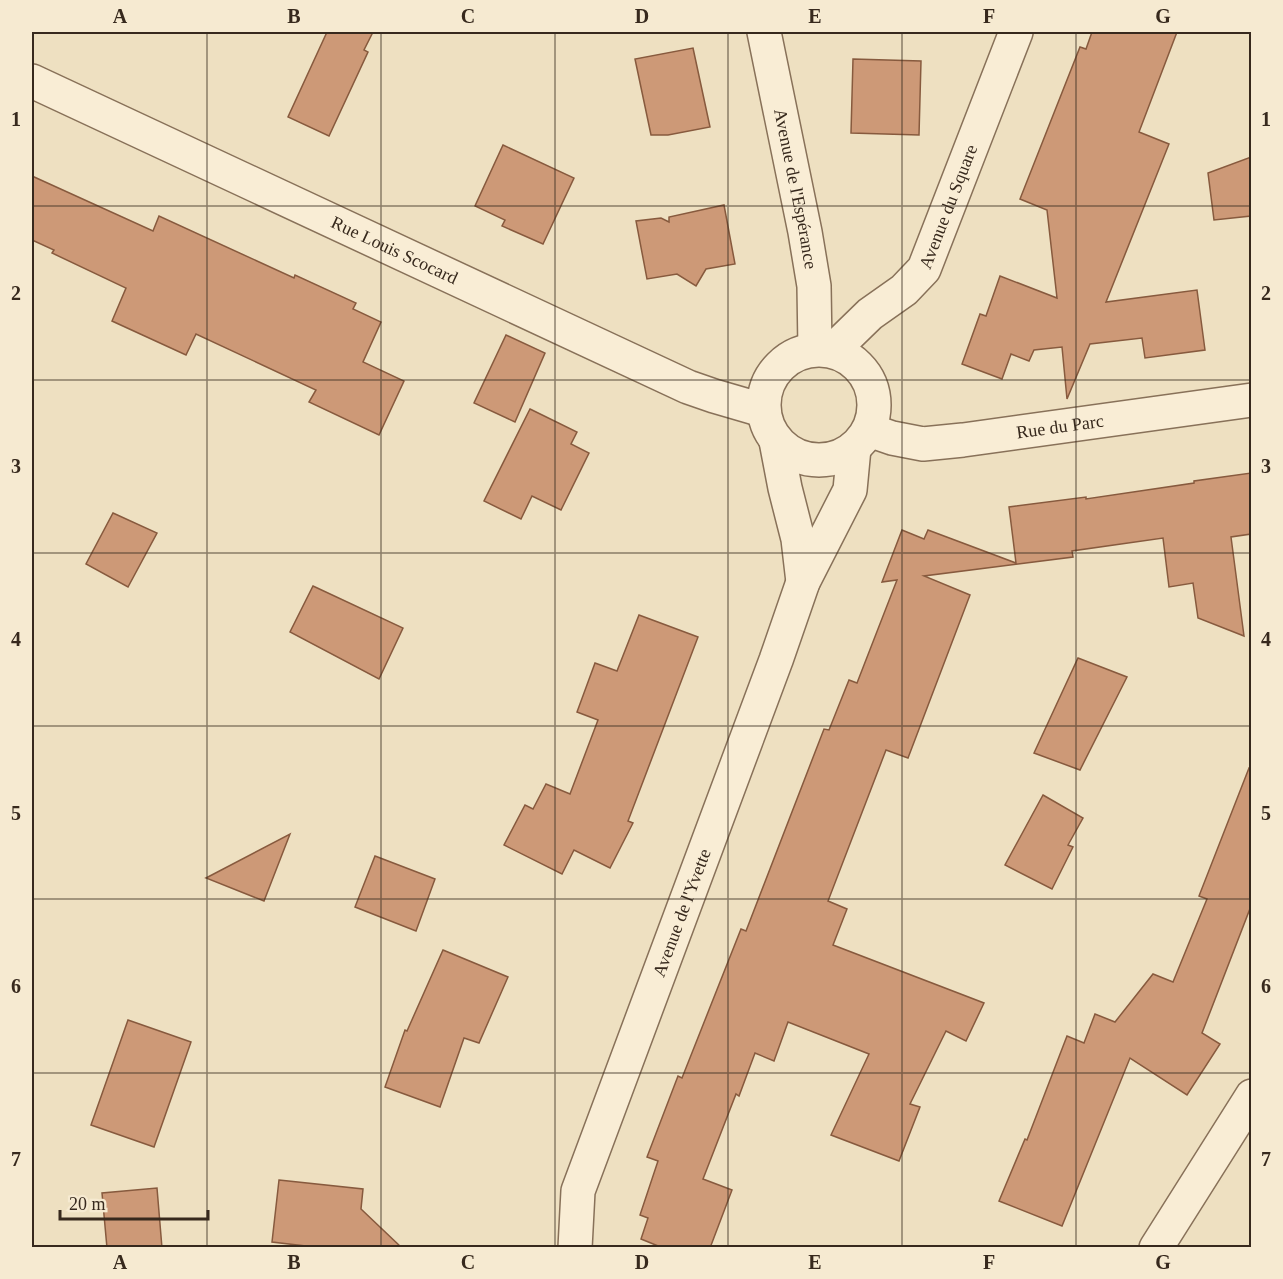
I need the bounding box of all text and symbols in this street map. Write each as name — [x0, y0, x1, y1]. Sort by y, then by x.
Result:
text: A — [113, 5, 128, 27]
text: B — [287, 5, 301, 27]
text: C — [461, 5, 475, 27]
text: D — [635, 5, 649, 27]
text: E — [808, 5, 822, 27]
text: F — [983, 5, 995, 27]
text: G — [1155, 5, 1171, 27]
street label: Avenue de l'Espérance — [770, 107, 821, 270]
text: 1 — [11, 108, 21, 130]
text: 1 — [1261, 108, 1271, 130]
street label: Avenue du Square — [915, 142, 981, 272]
street label: Rue Louis Scocard — [328, 212, 461, 288]
text: 2 — [11, 282, 21, 304]
text: 2 — [1261, 282, 1271, 304]
street label: Rue du Parc — [1015, 411, 1105, 443]
text: 3 — [11, 455, 21, 477]
text: 3 — [1261, 455, 1271, 477]
text: 4 — [11, 628, 21, 650]
text: 4 — [1261, 628, 1271, 650]
text: 5 — [11, 802, 21, 824]
text: 5 — [1261, 802, 1271, 824]
street label: Avenue de l'Yvette — [649, 846, 715, 980]
text: 6 — [11, 975, 21, 997]
text: 6 — [1261, 975, 1271, 997]
text: 7 — [11, 1148, 21, 1170]
text: 7 — [1261, 1148, 1271, 1170]
scale bar — [60, 1183, 208, 1221]
text: 20 m — [69, 1194, 106, 1214]
text: A — [113, 1251, 128, 1273]
text: B — [287, 1251, 301, 1273]
text: C — [461, 1251, 475, 1273]
text: D — [635, 1251, 649, 1273]
text: E — [808, 1251, 822, 1273]
text: F — [983, 1251, 995, 1273]
text: G — [1155, 1251, 1171, 1273]

